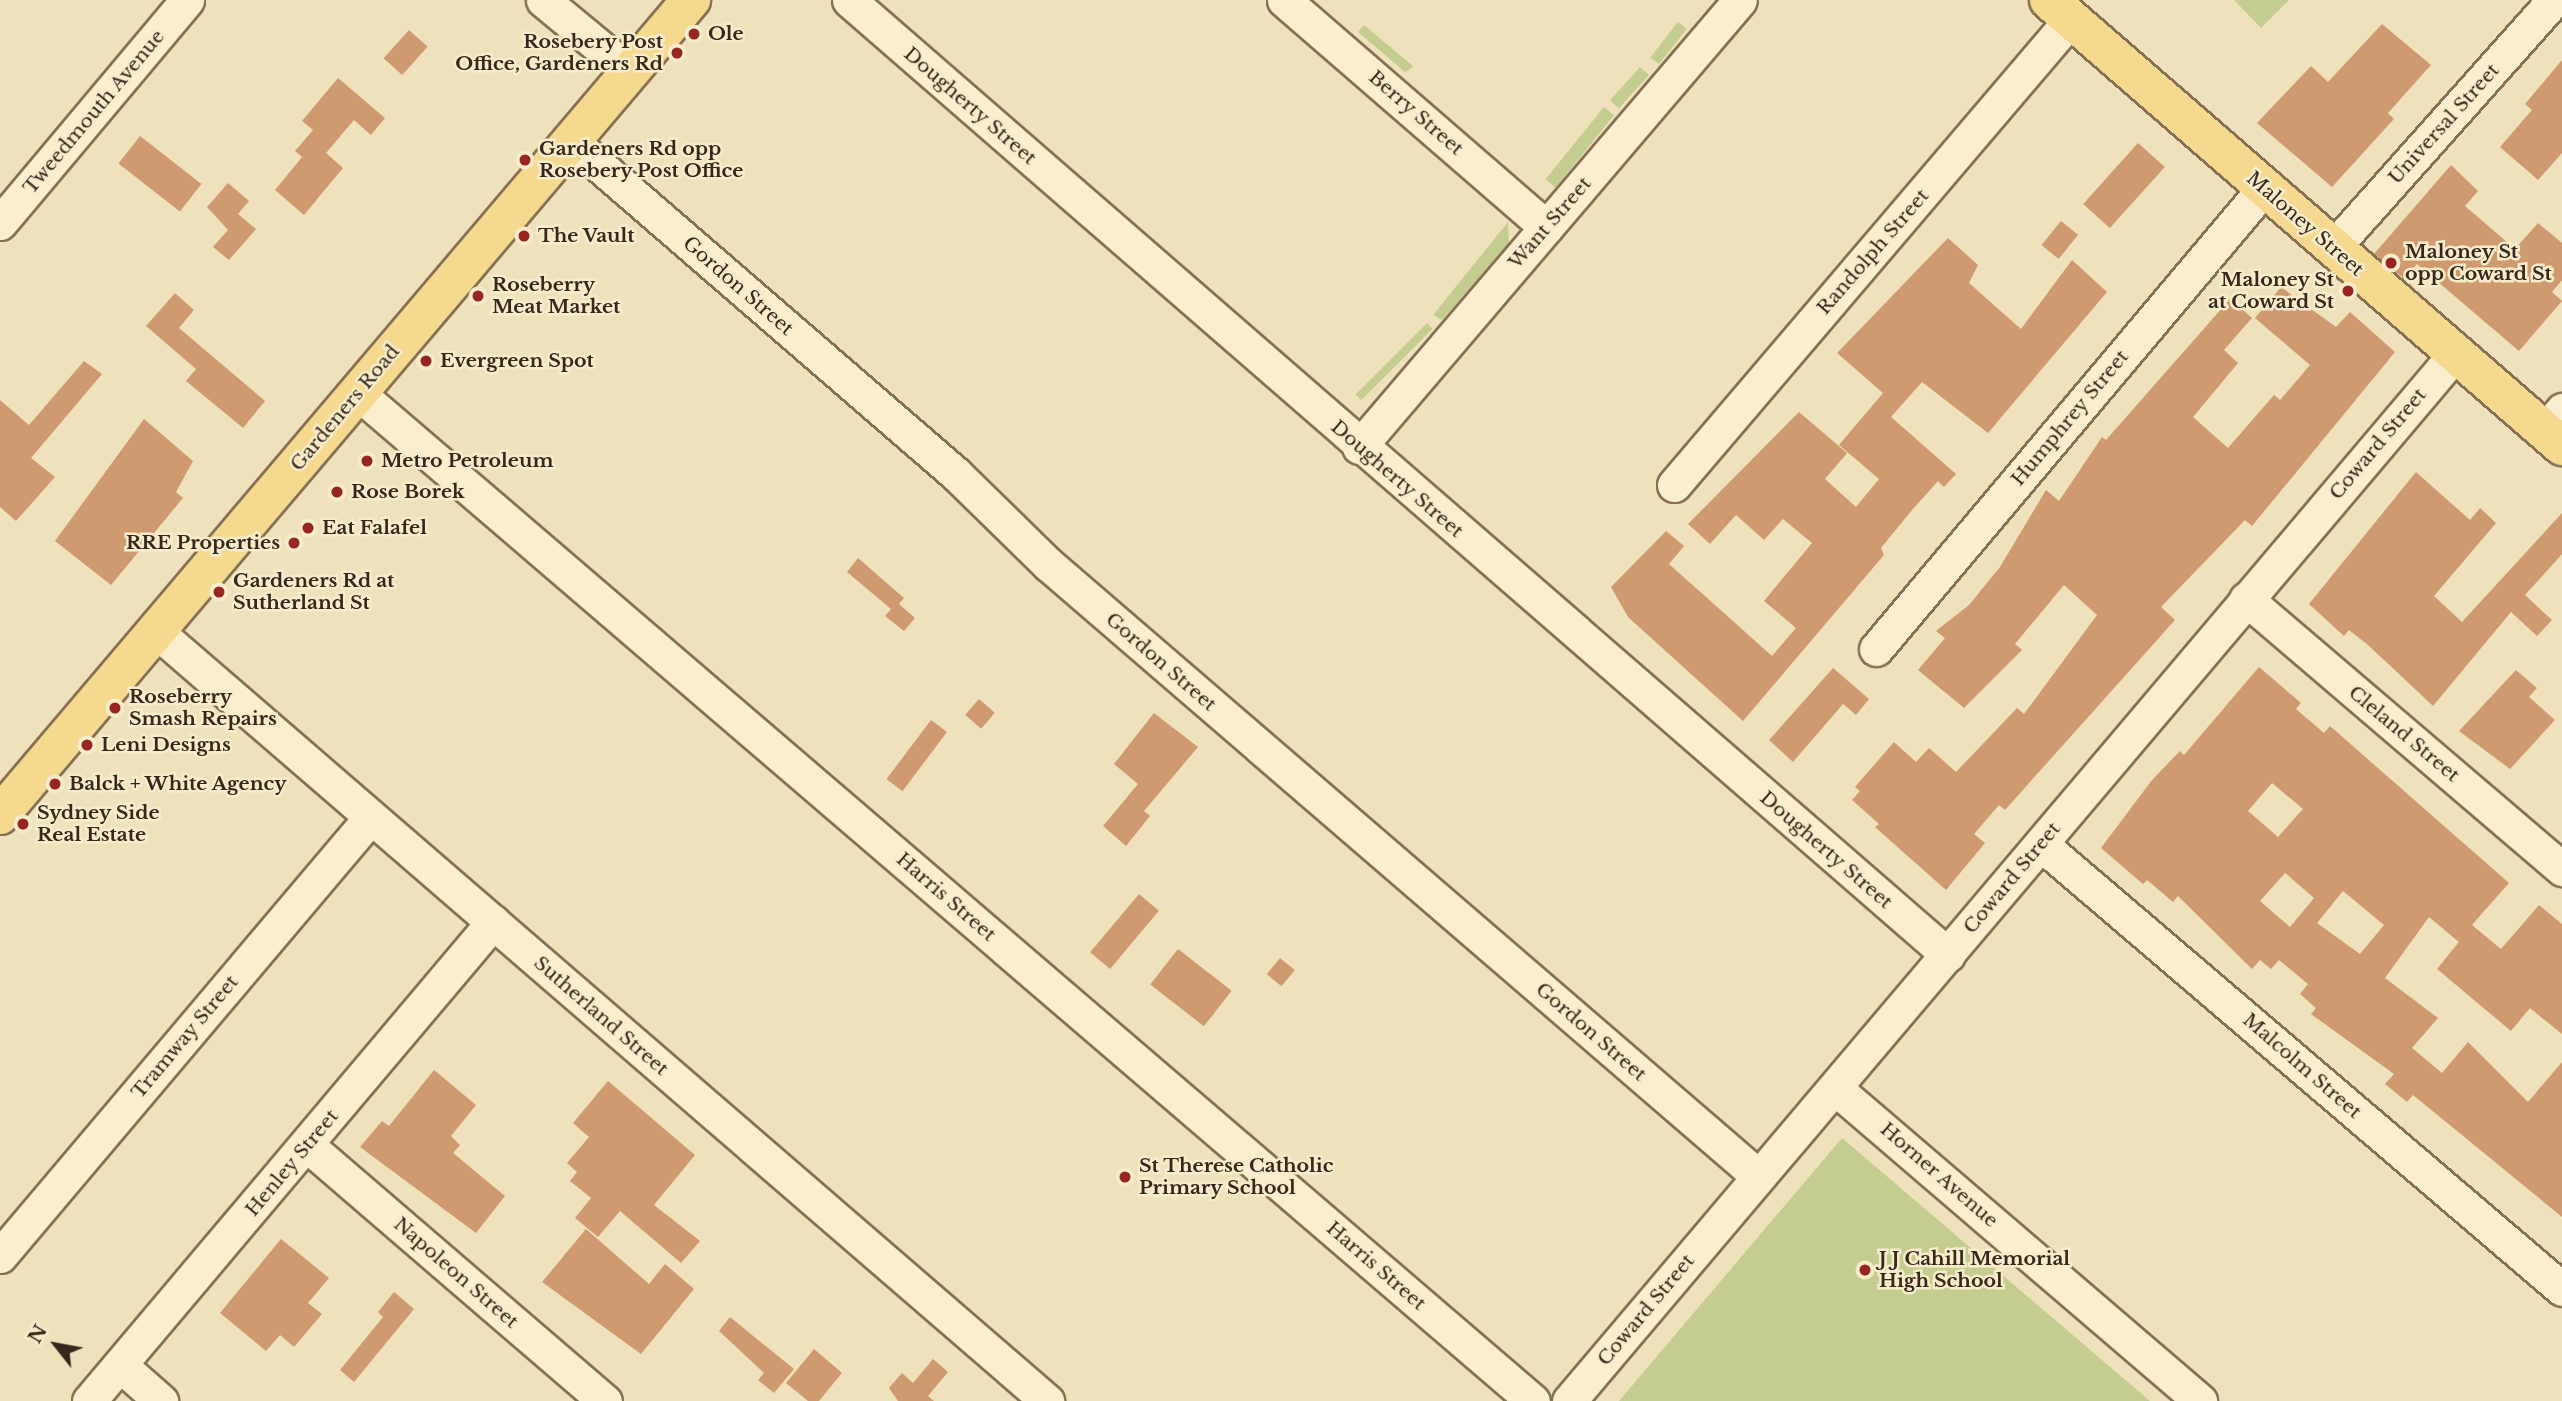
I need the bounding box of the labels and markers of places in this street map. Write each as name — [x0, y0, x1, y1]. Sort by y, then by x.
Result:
place label: Ole — [708, 23, 744, 45]
marker: Ole — [686, 26, 702, 42]
place label: Rosebery Post Office, Gardeners Rd — [455, 31, 663, 75]
marker: Rosebery Post Office, Gardeners Rd — [669, 45, 685, 61]
place label: Gardeners Rd opp Rosebery Post Office — [539, 138, 744, 182]
marker: Gardeners Rd opp Rosebery Post Office — [517, 152, 533, 168]
place label: The Vault — [538, 225, 635, 247]
marker: The Vault — [516, 228, 532, 244]
place label: Maloney St opp Coward St — [2405, 241, 2552, 285]
marker: Maloney St opp Coward St — [2383, 255, 2399, 271]
place label: Maloney St at Coward St — [2208, 269, 2334, 313]
place label: Roseberry Meat Market — [492, 274, 620, 318]
marker: Maloney St at Coward St — [2340, 283, 2356, 299]
marker: Roseberry Meat Market — [470, 288, 486, 304]
place label: Evergreen Spot — [440, 350, 594, 372]
marker: Evergreen Spot — [418, 353, 434, 369]
place label: Metro Petroleum — [381, 450, 553, 472]
marker: Metro Petroleum — [359, 453, 375, 469]
place label: Rose Borek — [351, 481, 465, 503]
marker: Rose Borek — [329, 484, 345, 500]
place label: Eat Falafel — [322, 517, 427, 539]
marker: Eat Falafel — [300, 520, 316, 536]
place label: RRE Properties — [126, 532, 280, 554]
marker: RRE Properties — [286, 535, 302, 551]
place label: Gardeners Rd at Sutherland St — [233, 570, 394, 614]
marker: Gardeners Rd at Sutherland St — [211, 584, 227, 600]
place label: Roseberry Smash Repairs — [129, 686, 277, 730]
marker: Roseberry Smash Repairs — [107, 700, 123, 716]
place label: Leni Designs — [101, 734, 231, 756]
marker: Leni Designs — [79, 737, 95, 753]
place label: Balck + White Agency — [69, 773, 288, 795]
marker: Balck + White Agency — [47, 776, 63, 792]
place label: Sydney Side Real Estate — [37, 802, 160, 846]
marker: Sydney Side Real Estate — [15, 816, 31, 832]
place label: St Therese Catholic Primary School — [1139, 1155, 1334, 1199]
marker: St Therese Catholic Primary School — [1117, 1169, 1133, 1185]
place label: J J Cahill Memorial High School — [1879, 1248, 2070, 1292]
marker: J J Cahill Memorial High School — [1857, 1262, 1873, 1278]

